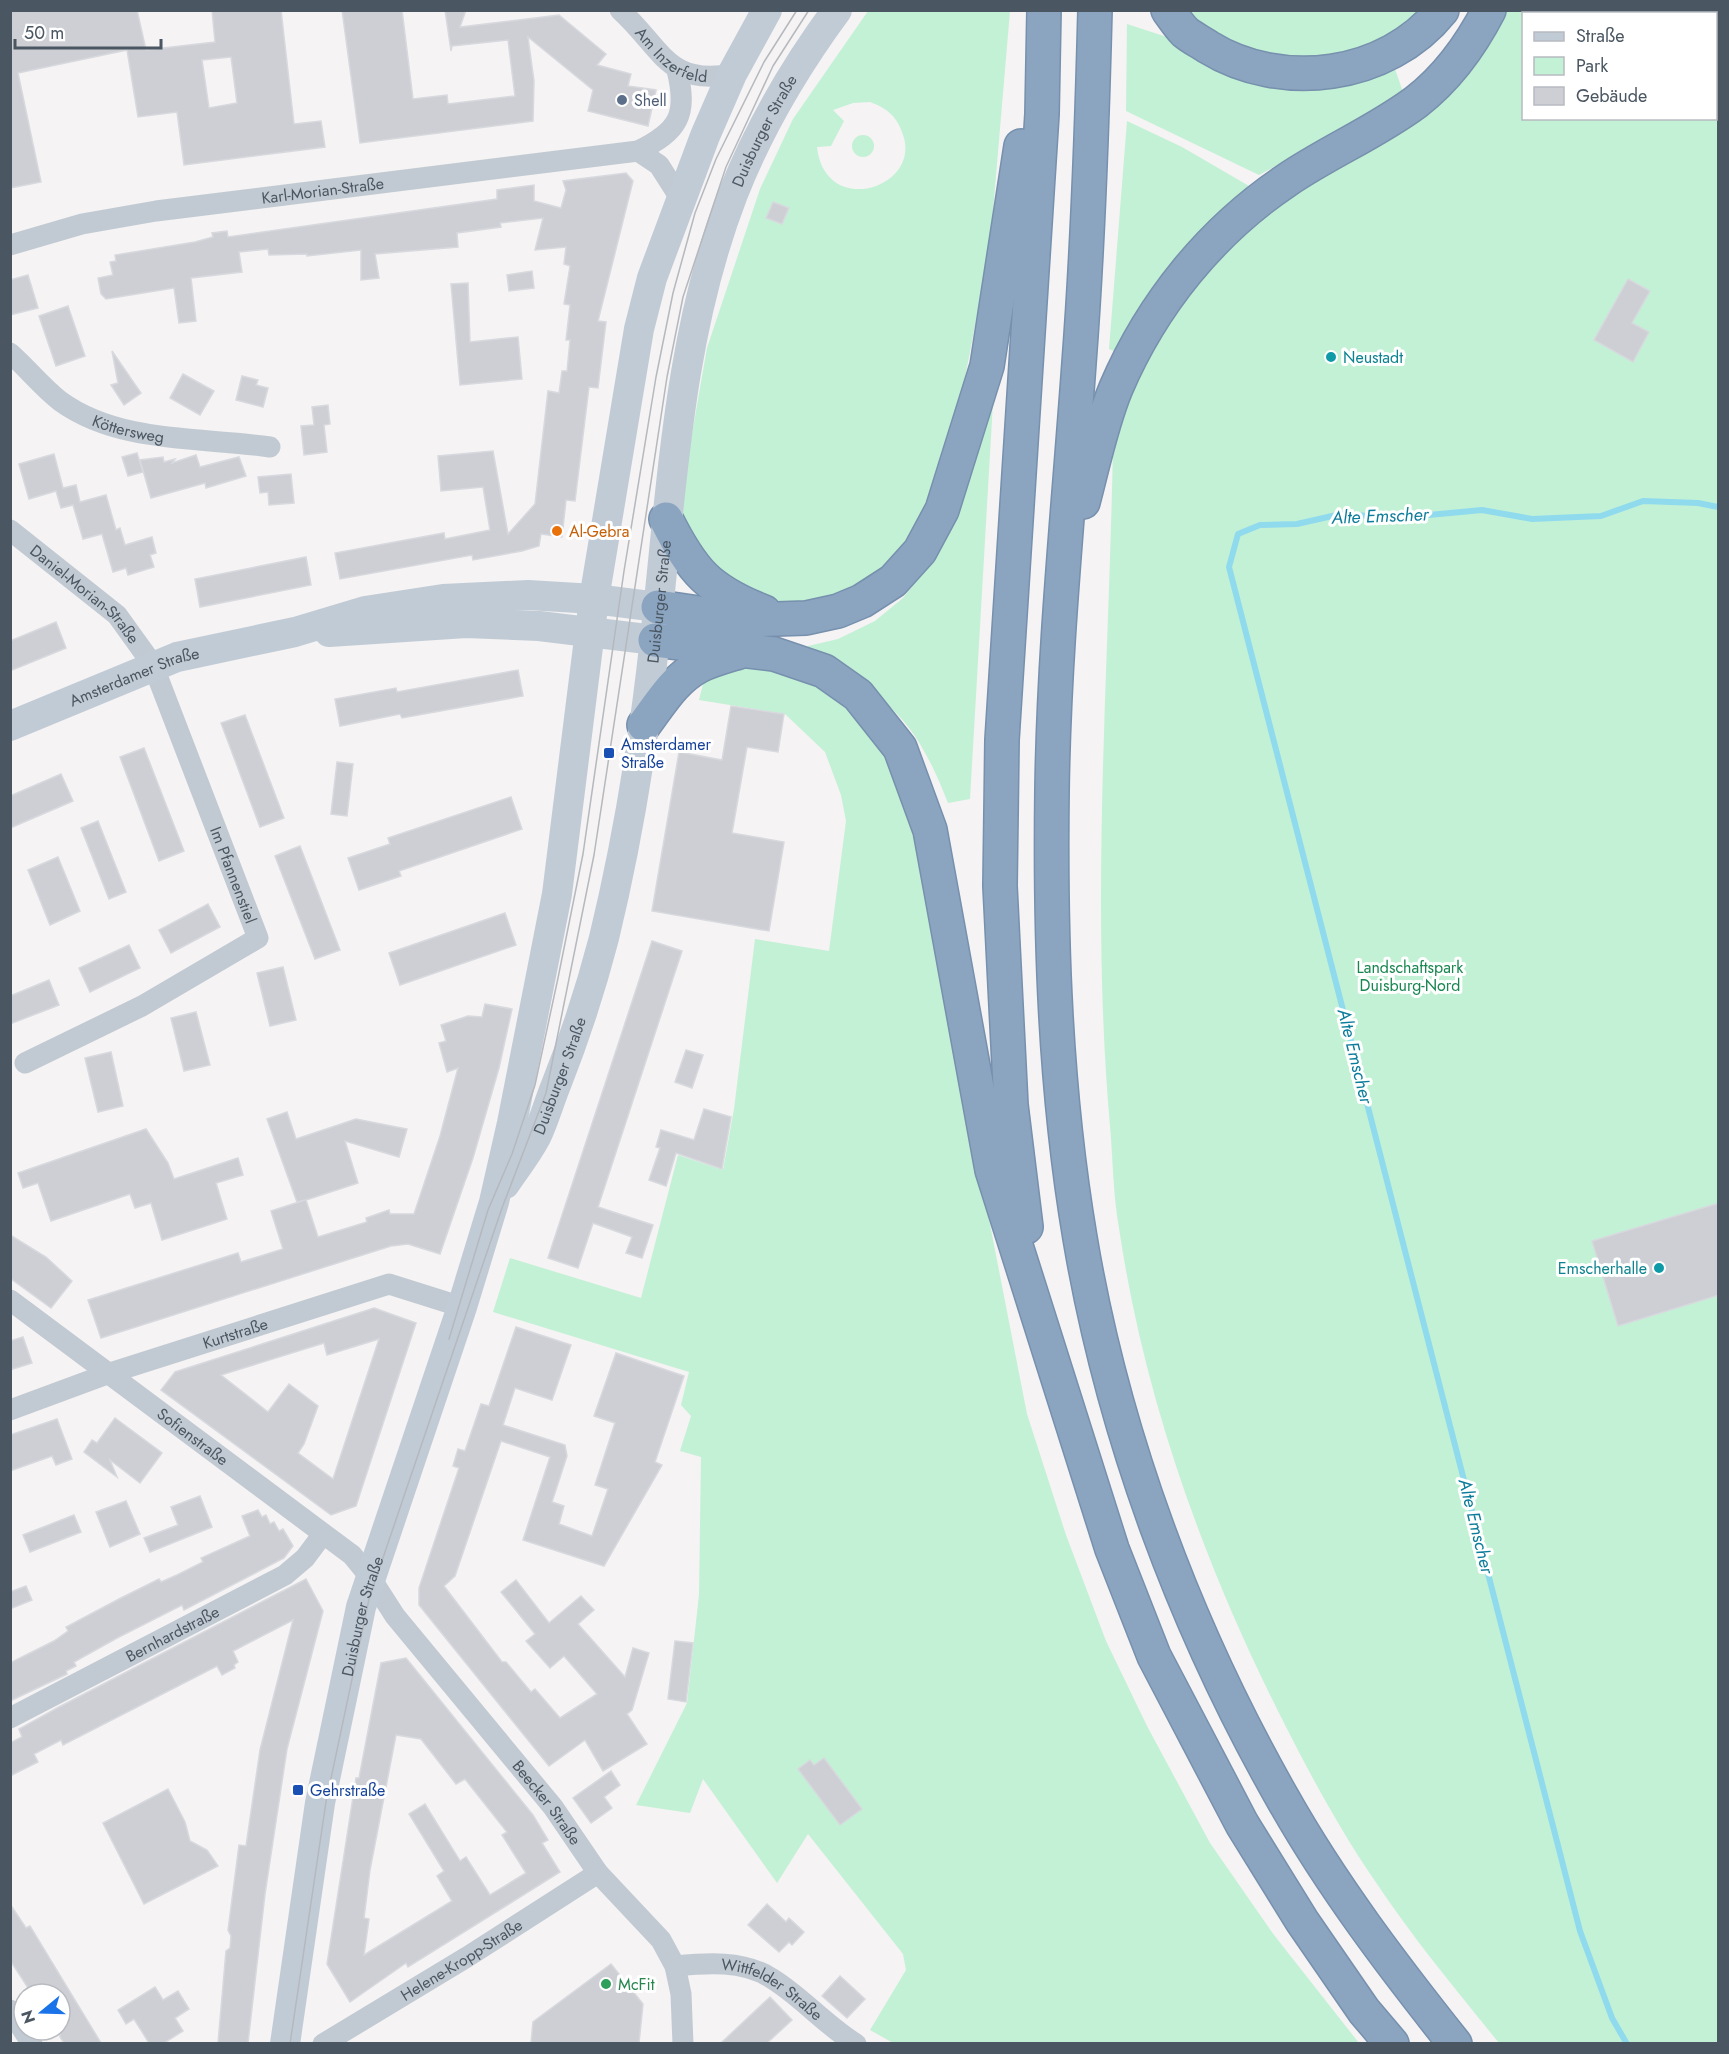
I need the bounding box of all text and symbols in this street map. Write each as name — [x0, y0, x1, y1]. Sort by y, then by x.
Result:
scale bar — [15, 12, 160, 50]
legend — [1522, 12, 1717, 120]
text: 50 m — [24, 20, 64, 46]
street label: Am Inzerfeld — [630, 22, 708, 88]
text: Straße — [1576, 23, 1624, 49]
text: Park — [1576, 53, 1608, 79]
street label: Duisburger Straße — [726, 70, 802, 190]
text: Gebäude — [1576, 83, 1647, 109]
place label: Shell — [634, 89, 667, 112]
marker: Shell — [615, 93, 629, 107]
street label: Karl-Morian-Straße — [260, 171, 385, 209]
place label: Neustadt — [1343, 346, 1403, 369]
marker: Neustadt — [1324, 350, 1338, 364]
street label: Köttersweg — [89, 409, 166, 448]
water label: Alte Emscher — [1330, 501, 1430, 531]
place label: Al-Gebra — [569, 520, 630, 543]
marker: Al-Gebra — [550, 524, 564, 538]
street label: Daniel-Morian-Straße — [25, 539, 145, 648]
street label: Duisburger Straße — [641, 539, 677, 664]
street label: Amsterdamer Straße — [66, 641, 201, 712]
place label: Amsterdamer Straße — [621, 733, 712, 774]
marker: Amsterdamer Straße — [602, 746, 616, 760]
street label: Im Pfannenstiel — [205, 823, 263, 927]
park label: Landschaftspark Duisburg-Nord — [1357, 956, 1464, 997]
water label: Alte Emscher — [1330, 1005, 1380, 1107]
street label: Duisburger Straße — [527, 1014, 591, 1138]
place label: Emscherhalle — [1558, 1257, 1647, 1280]
marker: Emscherhalle — [1652, 1261, 1666, 1275]
street label: Kurtstraße — [200, 1312, 271, 1354]
street label: Sofienstraße — [152, 1402, 233, 1471]
water label: Alte Emscher — [1451, 1475, 1501, 1577]
street label: Duisburger Straße — [335, 1553, 389, 1678]
street label: Bernhardstraße — [122, 1600, 223, 1667]
street label: Beecker Straße — [507, 1755, 587, 1849]
place label: Gehrstraße — [310, 1779, 385, 1802]
marker: Gehrstraße — [291, 1783, 305, 1797]
street label: Helene-Kropp-Straße — [396, 1913, 527, 2006]
street label: Wittfelder Straße — [720, 1952, 828, 2026]
place label: McFit — [618, 1973, 655, 1996]
marker: McFit — [599, 1977, 613, 1991]
north arrow — [12, 1982, 72, 2042]
text: N — [15, 2007, 41, 2026]

